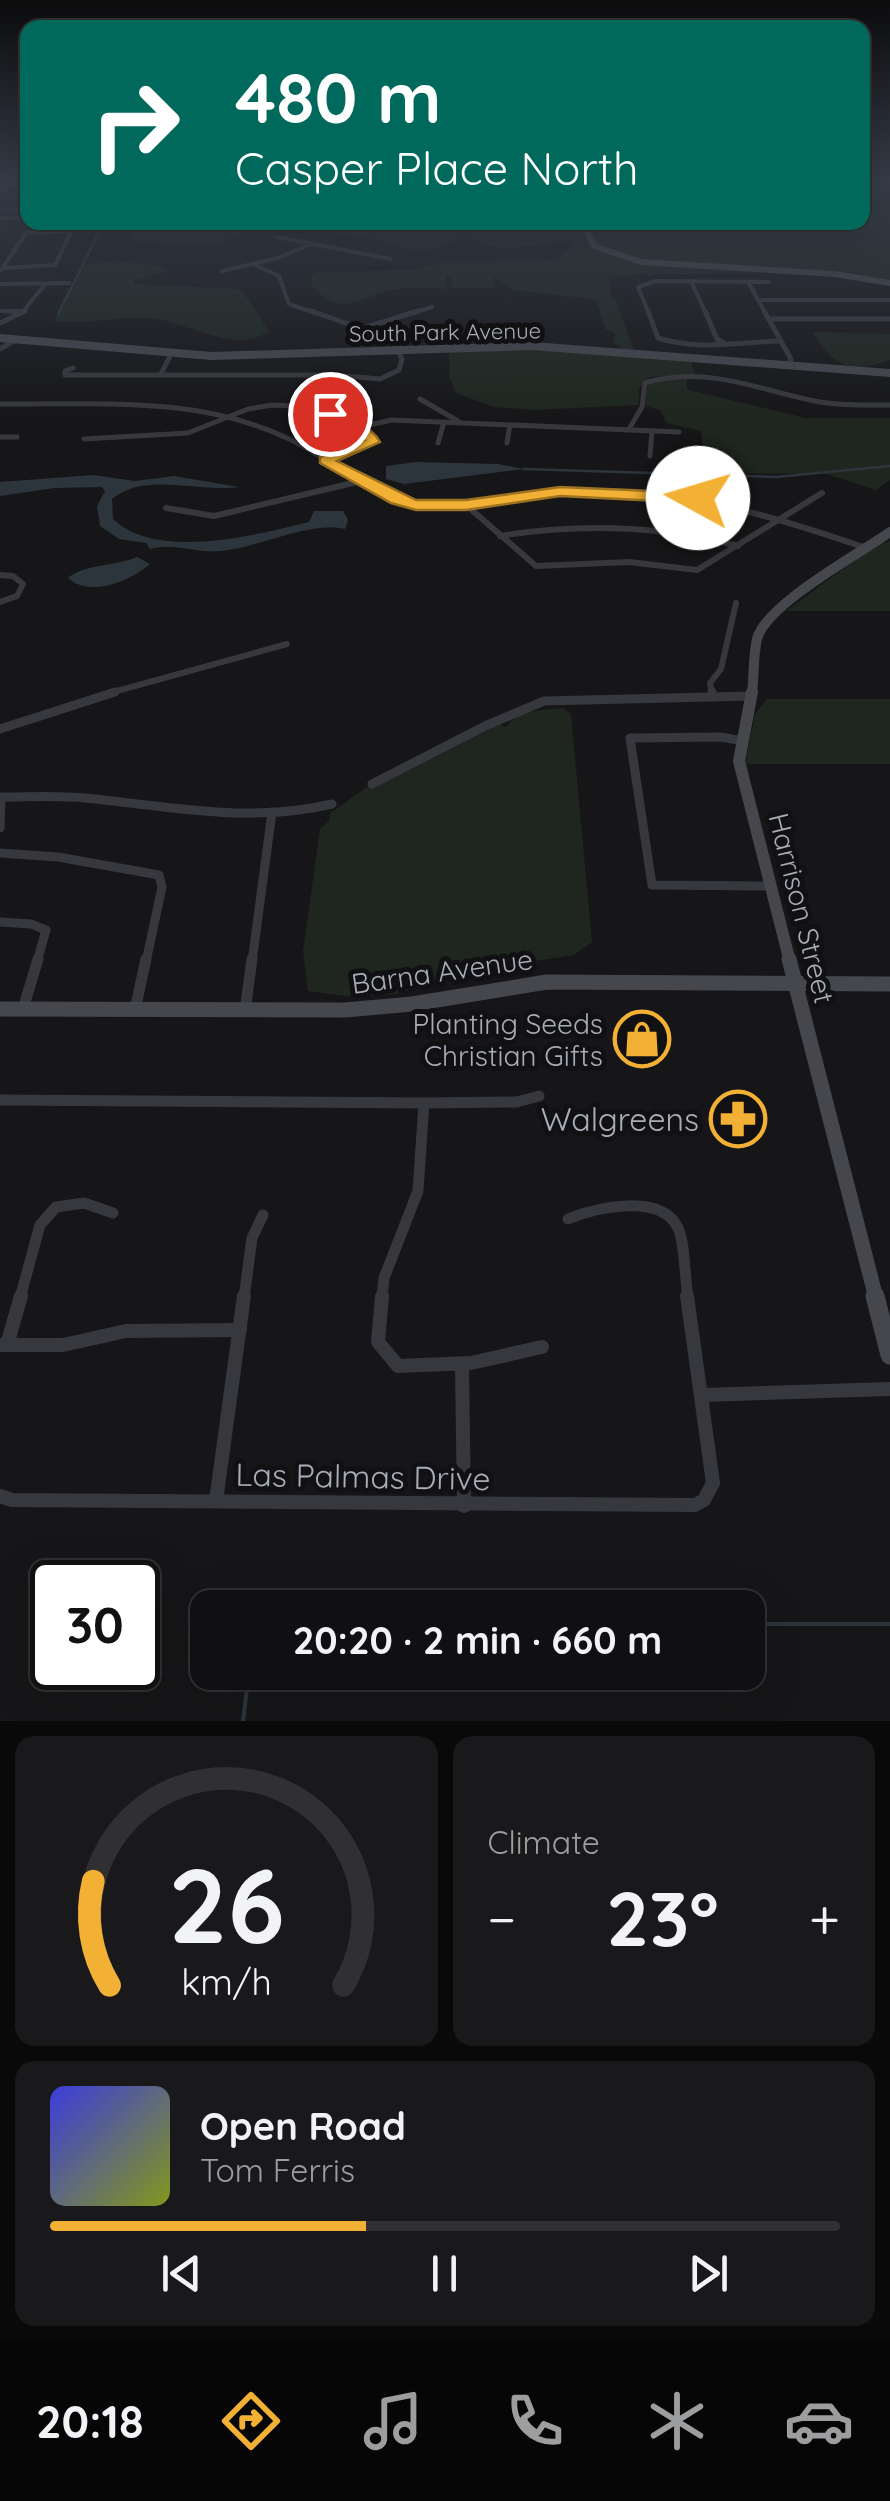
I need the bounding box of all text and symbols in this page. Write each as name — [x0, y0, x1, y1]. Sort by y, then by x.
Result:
text: 480 m — [235, 53, 442, 141]
icon: right — [70, 60, 200, 190]
text: Casper Place North — [235, 140, 639, 196]
street label: South Park Avenue — [349, 316, 541, 348]
pin — [288, 372, 373, 457]
icon: arrive — [303, 387, 358, 442]
position arrow — [646, 446, 750, 550]
street label: Harrison Street — [761, 809, 843, 1007]
street label: Barna Avenue — [349, 941, 535, 1001]
place label: Planting Seeds Christian Gifts — [412, 1006, 603, 1073]
shop icon: Planting Seeds Christian Gifts — [612, 1009, 672, 1069]
pharmacy icon: Walgreens — [708, 1089, 768, 1149]
place label: Walgreens — [541, 1099, 699, 1139]
street label: Las Palmas Drive — [235, 1454, 491, 1498]
speed limit sign: 30 — [30, 1560, 160, 1690]
text: 20:20 · 2 min · 660 m — [293, 1616, 662, 1664]
text: Climate — [488, 1822, 600, 1862]
text: 26 — [168, 1839, 285, 1969]
text: 23° — [606, 1871, 719, 1965]
text: − — [488, 1884, 516, 1953]
text: + — [809, 1884, 840, 1953]
text: km/h — [181, 1959, 272, 2004]
text: Open Road — [200, 2102, 406, 2150]
text: Tom Ferris — [200, 2150, 355, 2190]
icon: previous — [154, 2246, 209, 2301]
icon: pause — [417, 2246, 472, 2301]
icon: next — [681, 2246, 736, 2301]
icon: directions — [216, 2386, 286, 2456]
icon: music — [358, 2386, 428, 2456]
icon: phone — [500, 2386, 570, 2456]
icon: climate — [642, 2386, 712, 2456]
icon: car — [784, 2386, 854, 2456]
text: 20:18 — [36, 2393, 144, 2449]

